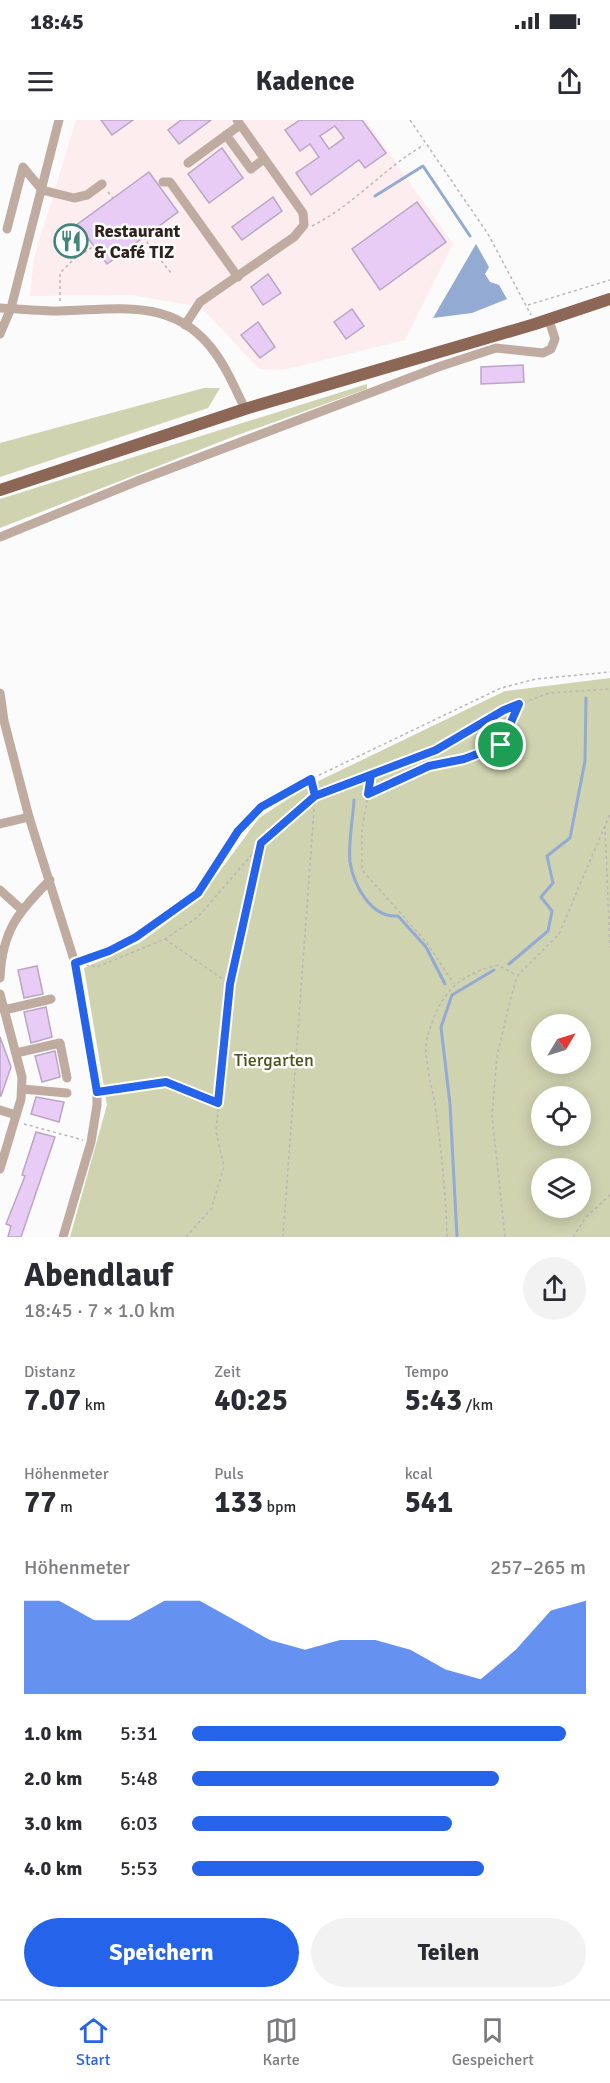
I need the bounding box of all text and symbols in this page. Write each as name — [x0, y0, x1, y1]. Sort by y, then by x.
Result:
text: 18:45 — [30, 8, 84, 35]
icon: menu — [24, 65, 57, 98]
text: Kadence — [255, 65, 355, 98]
icon: share — [553, 65, 586, 98]
place label: Restaurant & Café TIZ — [94, 220, 181, 263]
restaurant icon: Restaurant & Café TIZ — [53, 223, 89, 259]
pin — [475, 719, 526, 770]
icon: arrive — [484, 728, 517, 761]
north arrow — [531, 1014, 591, 1074]
map controls — [531, 1014, 591, 1218]
park label: Tiergarten — [234, 1049, 314, 1071]
button: locate — [531, 1086, 591, 1146]
button: layers — [531, 1158, 591, 1218]
text: Abendlauf — [24, 1255, 172, 1296]
button: share — [523, 1257, 586, 1320]
text: 18:45 · 7 × 1.0 km — [24, 1298, 175, 1323]
text: Distanz — [24, 1362, 75, 1382]
text: Zeit — [214, 1362, 241, 1382]
text: Tempo — [405, 1362, 449, 1382]
text: 7.07 — [24, 1382, 81, 1419]
text: 40:25 — [214, 1382, 288, 1419]
text: 5:43 — [405, 1382, 462, 1419]
text: km — [81, 1395, 106, 1415]
text: /km — [462, 1395, 493, 1415]
text: Höhenmeter — [24, 1464, 109, 1484]
text: Puls — [214, 1464, 244, 1484]
text: kcal — [405, 1464, 433, 1484]
text: 77 — [24, 1484, 56, 1521]
text: 133 — [214, 1484, 263, 1521]
text: 541 — [405, 1484, 453, 1521]
text: m — [56, 1497, 73, 1517]
text: bpm — [263, 1497, 296, 1517]
text: Höhenmeter — [24, 1555, 130, 1580]
text: 257–265 m — [490, 1555, 586, 1580]
text: 1.0 km — [24, 1721, 82, 1746]
text: 5:31 — [120, 1721, 158, 1746]
text: 2.0 km — [24, 1766, 82, 1791]
text: 5:48 — [120, 1766, 158, 1791]
text: 3.0 km — [24, 1811, 82, 1836]
text: 6:03 — [120, 1811, 158, 1836]
text: 4.0 km — [24, 1856, 82, 1881]
text: 5:53 — [120, 1856, 158, 1881]
button: Speichern — [24, 1918, 299, 1987]
button: Teilen — [311, 1918, 586, 1987]
tab: Start — [76, 2014, 110, 2070]
tab: Karte — [262, 2014, 300, 2070]
tab: Gespeichert — [452, 2014, 534, 2070]

